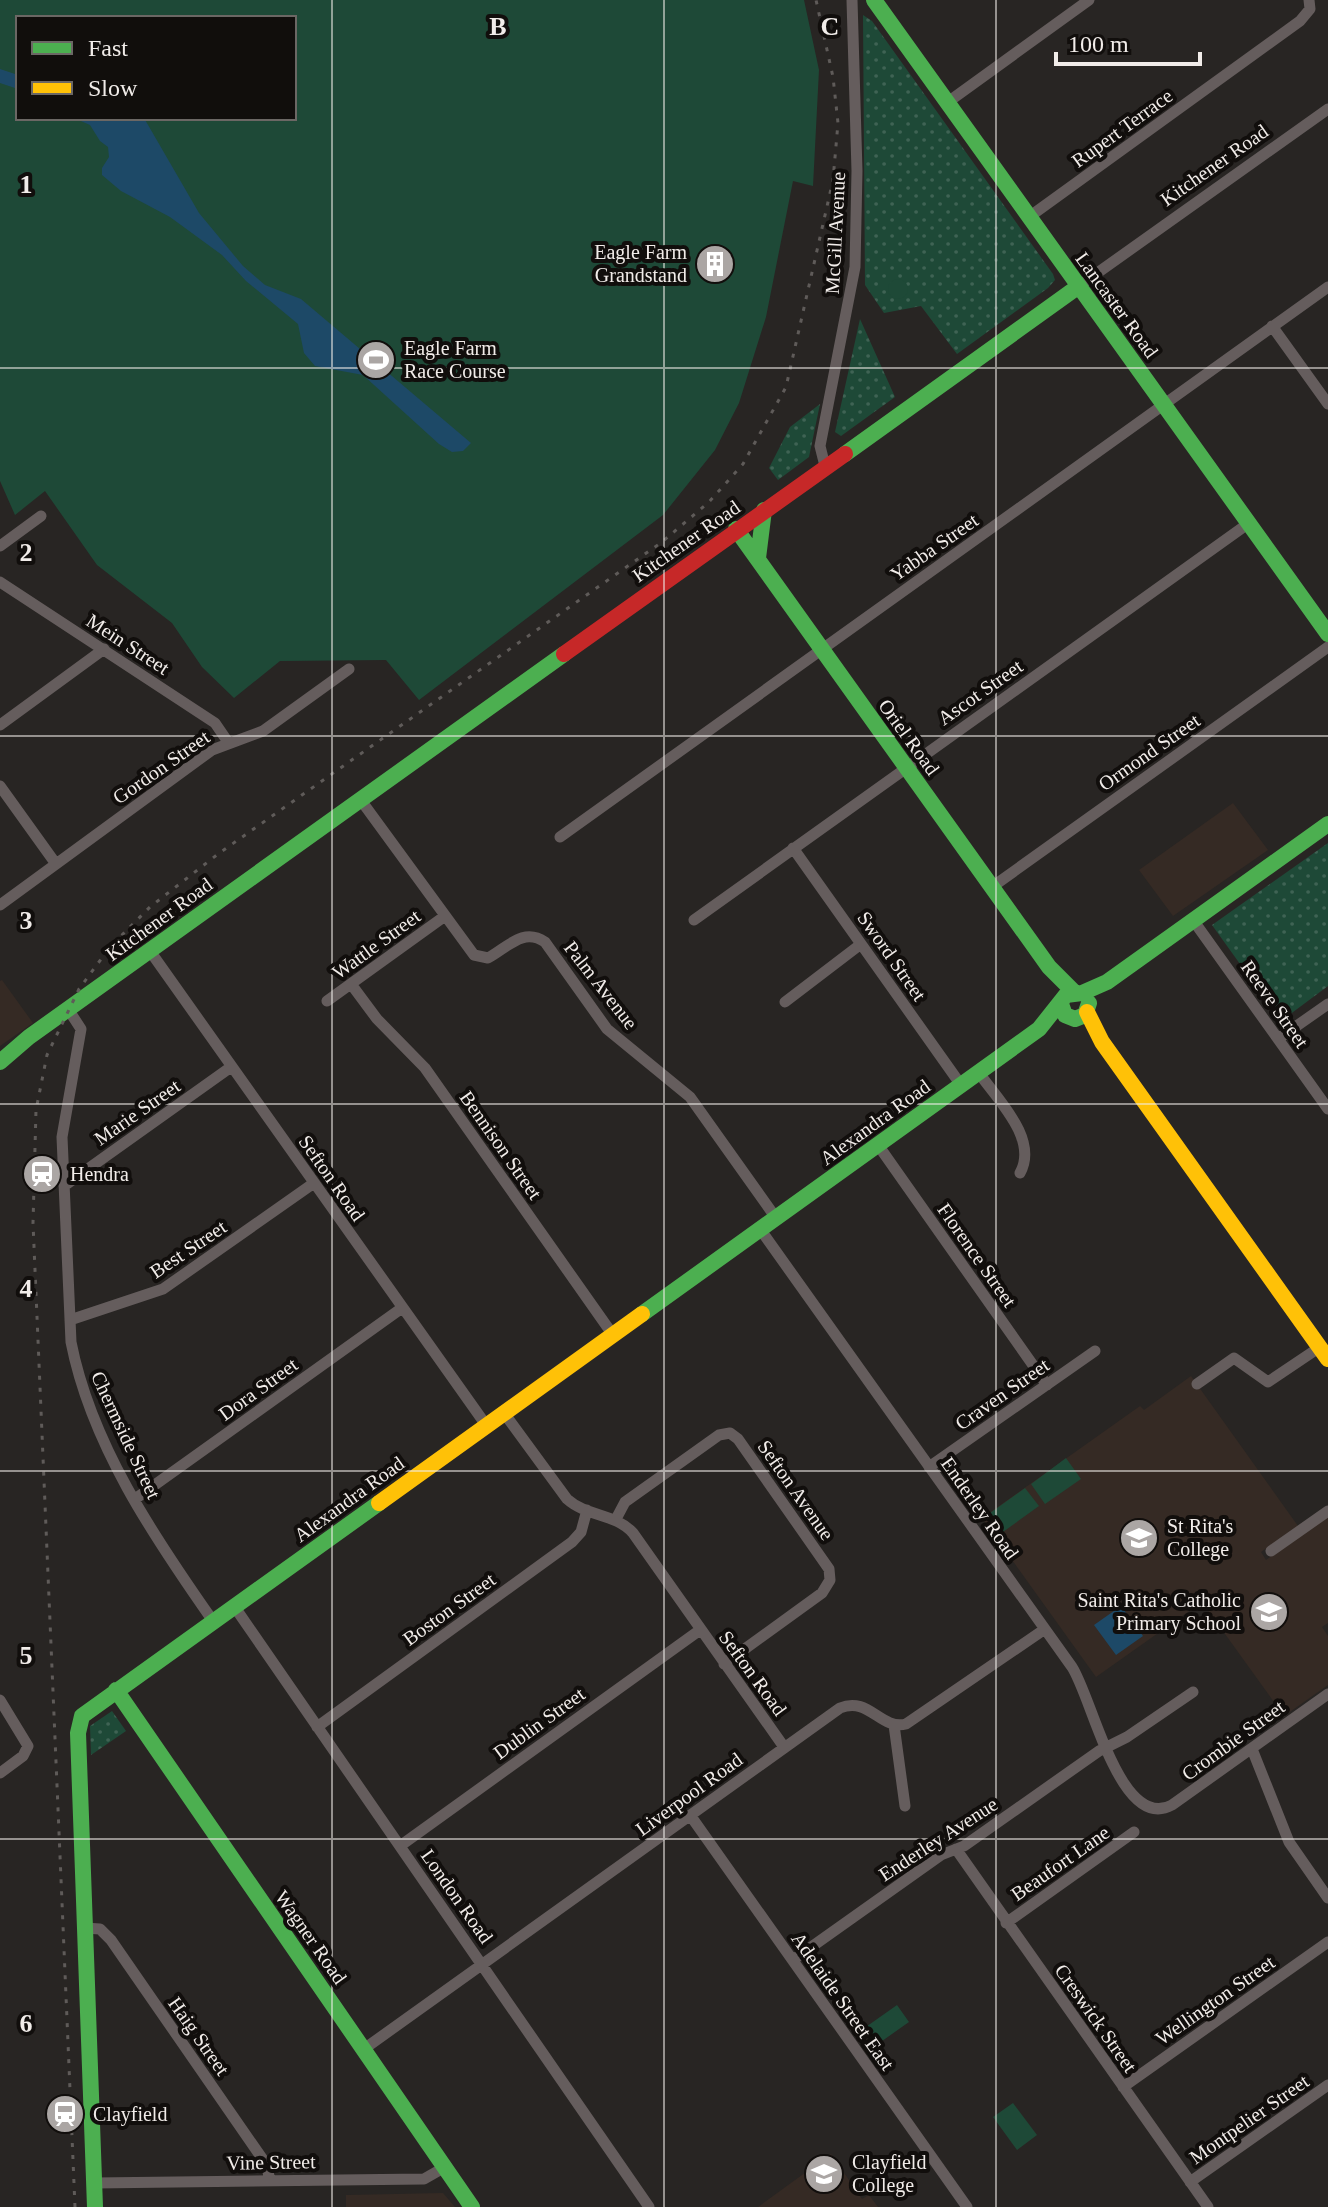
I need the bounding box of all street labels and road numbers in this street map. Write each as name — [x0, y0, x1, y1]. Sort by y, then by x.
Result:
street label: Rupert Terrace — [1068, 84, 1177, 173]
street label: Kitchener Road — [1156, 120, 1272, 210]
street label: McGill Avenue — [821, 171, 849, 295]
street label: Lancaster Road — [1071, 248, 1163, 362]
street label: Kitchener Road — [628, 496, 744, 586]
street label: Yabba Street — [886, 509, 982, 585]
street label: Mein Street — [83, 609, 174, 679]
street label: Ascot Street — [933, 655, 1027, 729]
street label: Oriel Road — [874, 695, 944, 779]
street label: Ormond Street — [1094, 709, 1204, 795]
street label: Gordon Street — [109, 725, 214, 808]
street label: Kitchener Road — [102, 873, 216, 965]
street label: Wattle Street — [328, 904, 425, 983]
street label: Sword Street — [853, 907, 931, 1005]
street label: Palm Avenue — [560, 937, 642, 1034]
street label: Reeve Street — [1237, 956, 1313, 1052]
street label: Marie Street — [90, 1074, 184, 1150]
street label: Alexandra Road — [816, 1075, 934, 1169]
street label: Bennison Street — [456, 1087, 547, 1204]
street label: Sefton Road — [294, 1131, 370, 1225]
street label: Florence Street — [933, 1199, 1021, 1311]
street label: Best Street — [146, 1215, 231, 1283]
street label: Dora Street — [214, 1353, 302, 1425]
street label: Craven Street — [951, 1353, 1053, 1434]
street label: Chermside Street — [87, 1368, 165, 1503]
street label: Sefton Avenue — [753, 1436, 839, 1544]
street label: Alexandra Road — [290, 1452, 408, 1546]
street label: Enderley Road — [936, 1453, 1023, 1564]
street label: Boston Street — [399, 1568, 500, 1650]
street label: Sefton Road — [715, 1626, 791, 1720]
street label: Dublin Street — [489, 1682, 589, 1763]
street label: Crombie Street — [1177, 1695, 1289, 1785]
street label: Liverpool Road — [632, 1748, 747, 1841]
street label: Enderley Avenue — [875, 1792, 1002, 1886]
street label: Beaufort Lane — [1007, 1821, 1113, 1905]
street label: London Road — [417, 1845, 497, 1947]
street label: Wagner Road — [270, 1886, 351, 1988]
street label: Adelaide Street East — [787, 1928, 899, 2075]
street label: Wellington Street — [1151, 1951, 1280, 2050]
street label: Creswick Street — [1051, 1960, 1142, 2077]
street label: Haig Street — [163, 1993, 234, 2080]
street label: Montpelier Street — [1185, 2069, 1314, 2169]
street label: Vine Street — [226, 2150, 316, 2174]

